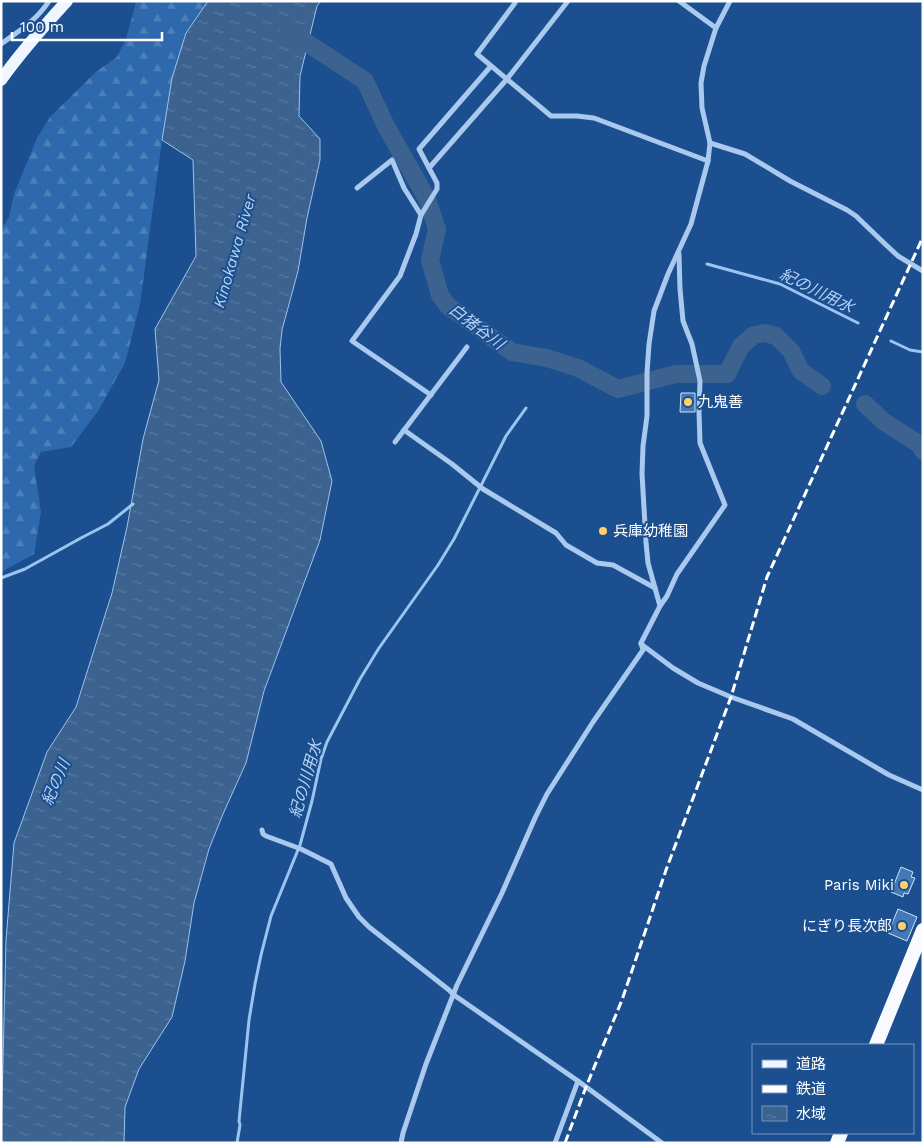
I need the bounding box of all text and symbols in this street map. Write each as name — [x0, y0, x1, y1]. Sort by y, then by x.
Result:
scale bar — [12, 10, 162, 42]
text: 100 m — [20, 18, 64, 36]
water label: Kinokawa River — [209, 191, 260, 310]
water label: 紀の川用水 — [777, 264, 859, 317]
water label: 白猪谷川 — [445, 300, 510, 354]
place label: 九鬼善 — [698, 393, 743, 411]
marker: 九鬼善 — [682, 396, 694, 408]
place label: 兵庫幼稚園 — [613, 522, 688, 540]
marker: 兵庫幼稚園 — [597, 525, 609, 537]
water label: 紀の川用水 — [285, 736, 326, 820]
water label: 紀の川 — [37, 755, 74, 808]
place label: Paris Miki — [824, 876, 894, 894]
marker: Paris Miki — [898, 879, 910, 891]
place label: にぎり長次郎 — [802, 917, 892, 935]
marker: にぎり長次郎 — [896, 920, 908, 932]
legend — [752, 1044, 914, 1134]
text: 道路 — [796, 1055, 826, 1073]
text: 鉄道 — [796, 1080, 826, 1098]
text: 水域 — [796, 1105, 826, 1123]

